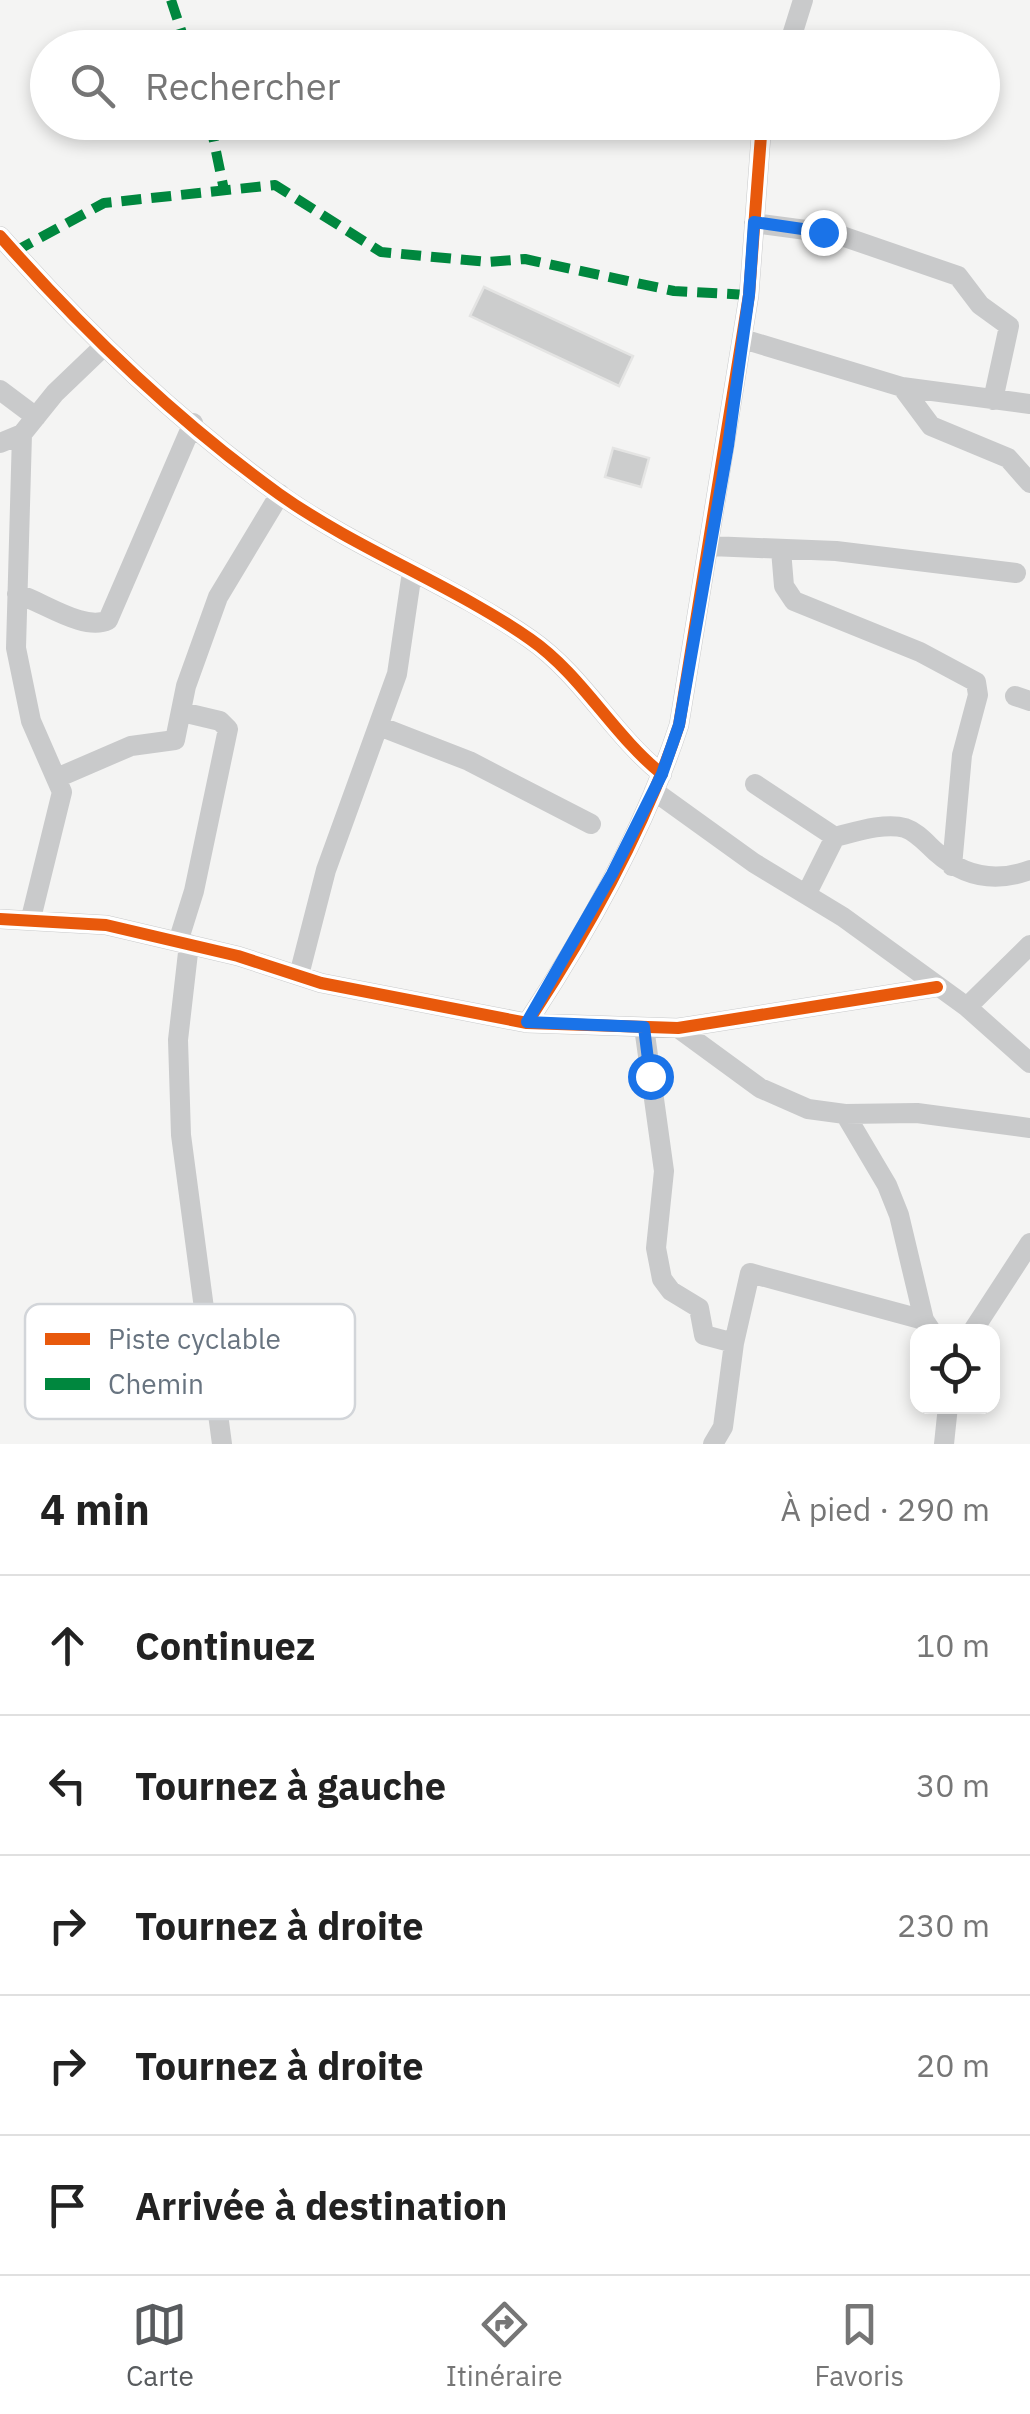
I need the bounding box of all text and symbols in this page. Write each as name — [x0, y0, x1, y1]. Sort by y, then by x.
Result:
search box — [30, 30, 1000, 140]
icon: search — [65, 58, 120, 113]
text: Rechercher — [145, 61, 340, 110]
route end — [801, 210, 847, 256]
route start — [628, 1054, 674, 1100]
legend — [25, 1304, 355, 1419]
text: Piste cyclable — [108, 1320, 281, 1357]
map controls — [910, 1324, 1000, 1414]
button: locate — [910, 1324, 1000, 1414]
text: Chemin — [108, 1365, 204, 1402]
text: 4 min — [40, 1482, 150, 1537]
text: À pied · 290 m — [781, 1488, 990, 1530]
icon: ahead — [40, 1618, 95, 1673]
text: Continuez — [135, 1621, 315, 1670]
text: 10 m — [916, 1624, 990, 1666]
icon: left — [40, 1758, 95, 1813]
text: Tournez à gauche — [135, 1761, 446, 1810]
text: 30 m — [916, 1764, 990, 1806]
icon: right — [40, 1898, 95, 1953]
text: Tournez à droite — [135, 1901, 424, 1950]
text: 230 m — [897, 1904, 990, 1946]
icon: right — [40, 2038, 95, 2093]
text: Tournez à droite — [135, 2041, 424, 2090]
text: 20 m — [916, 2044, 990, 2086]
icon: arrive — [40, 2178, 95, 2233]
text: Arrivée à destination — [135, 2181, 507, 2230]
tab: Carte — [126, 2297, 194, 2394]
tab: Itinéraire — [446, 2297, 563, 2394]
tab: Favoris — [815, 2297, 904, 2394]

